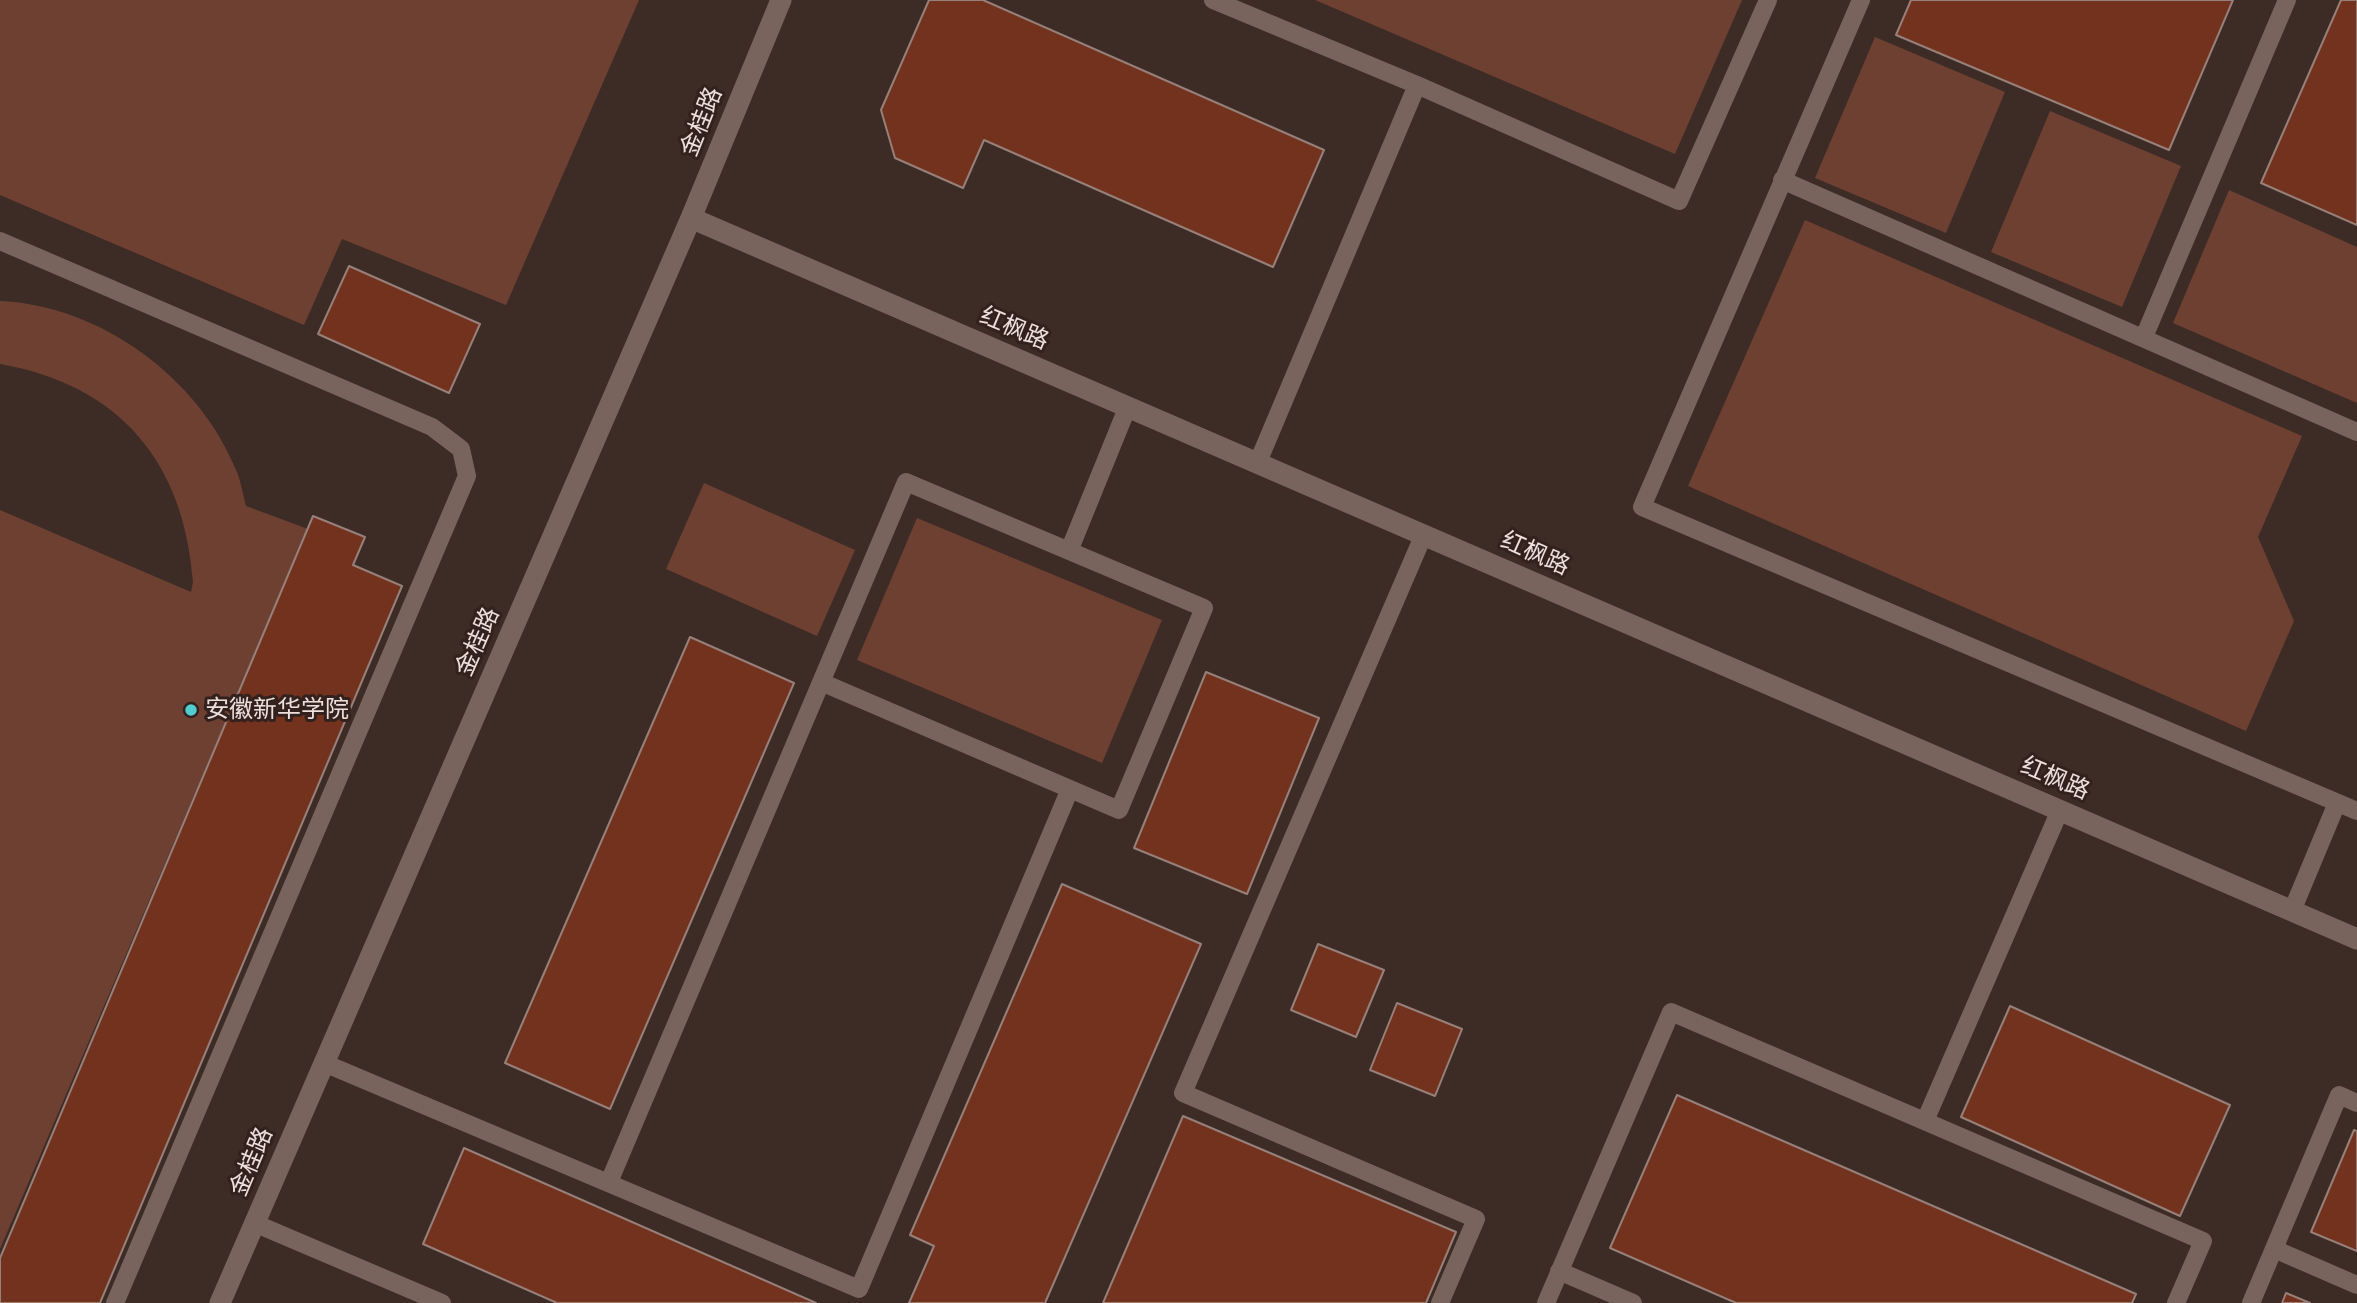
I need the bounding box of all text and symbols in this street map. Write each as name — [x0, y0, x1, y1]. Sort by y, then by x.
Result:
street label: 金桂路 — [675, 83, 729, 161]
street label: 红枫路 — [975, 302, 1053, 356]
street label: 红枫路 — [1496, 526, 1574, 582]
street label: 金桂路 — [450, 603, 506, 681]
place label: 安徽新华学院 — [205, 696, 349, 724]
marker: 安徽新华学院 — [183, 702, 199, 718]
street label: 红枫路 — [2016, 752, 2094, 806]
street label: 金桂路 — [225, 1123, 279, 1201]

